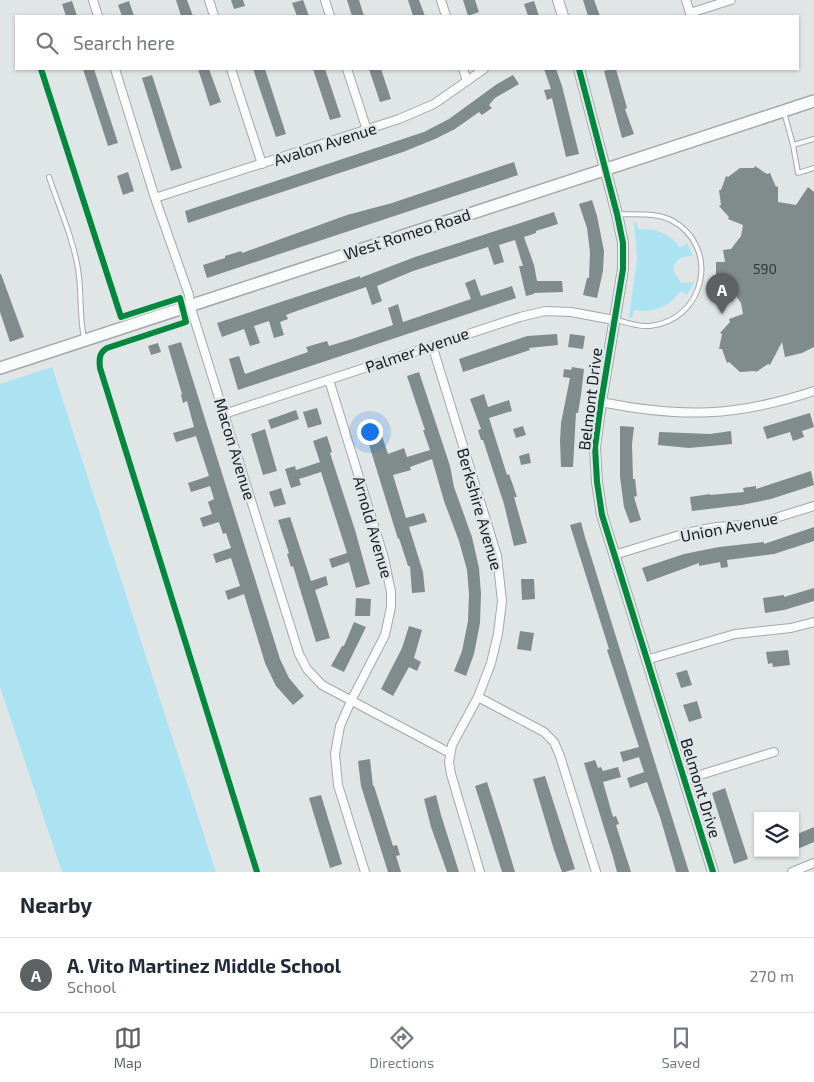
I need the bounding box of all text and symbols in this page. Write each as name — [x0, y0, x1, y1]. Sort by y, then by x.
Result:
search box — [15, 15, 799, 70]
icon: search — [33, 29, 61, 57]
text: Search here — [73, 31, 175, 54]
street label: Avalon Avenue — [271, 118, 379, 169]
street label: West Romeo Road — [341, 204, 473, 263]
house number: 590 — [753, 260, 777, 277]
pin: A — [706, 273, 738, 314]
street label: Palmer Avenue — [362, 323, 471, 376]
street label: Belmont Drive — [574, 347, 605, 451]
street label: Macon Avenue — [211, 396, 260, 502]
your location — [357, 419, 383, 445]
street label: Berkshire Avenue — [454, 446, 507, 572]
street label: Arnold Avenue — [350, 474, 397, 580]
street label: Union Avenue — [678, 508, 779, 545]
street label: Belmont Drive — [677, 736, 726, 840]
map controls — [754, 812, 799, 857]
button: layers — [754, 812, 799, 857]
text: Nearby — [20, 892, 92, 917]
text: A. Vito Martinez Middle School — [67, 954, 341, 977]
text: A — [31, 966, 41, 985]
text: 270 m — [750, 966, 794, 985]
text: School — [67, 977, 116, 996]
tab: Map — [114, 1024, 142, 1071]
tab: Directions — [370, 1024, 434, 1071]
tab: Saved — [662, 1024, 700, 1071]

